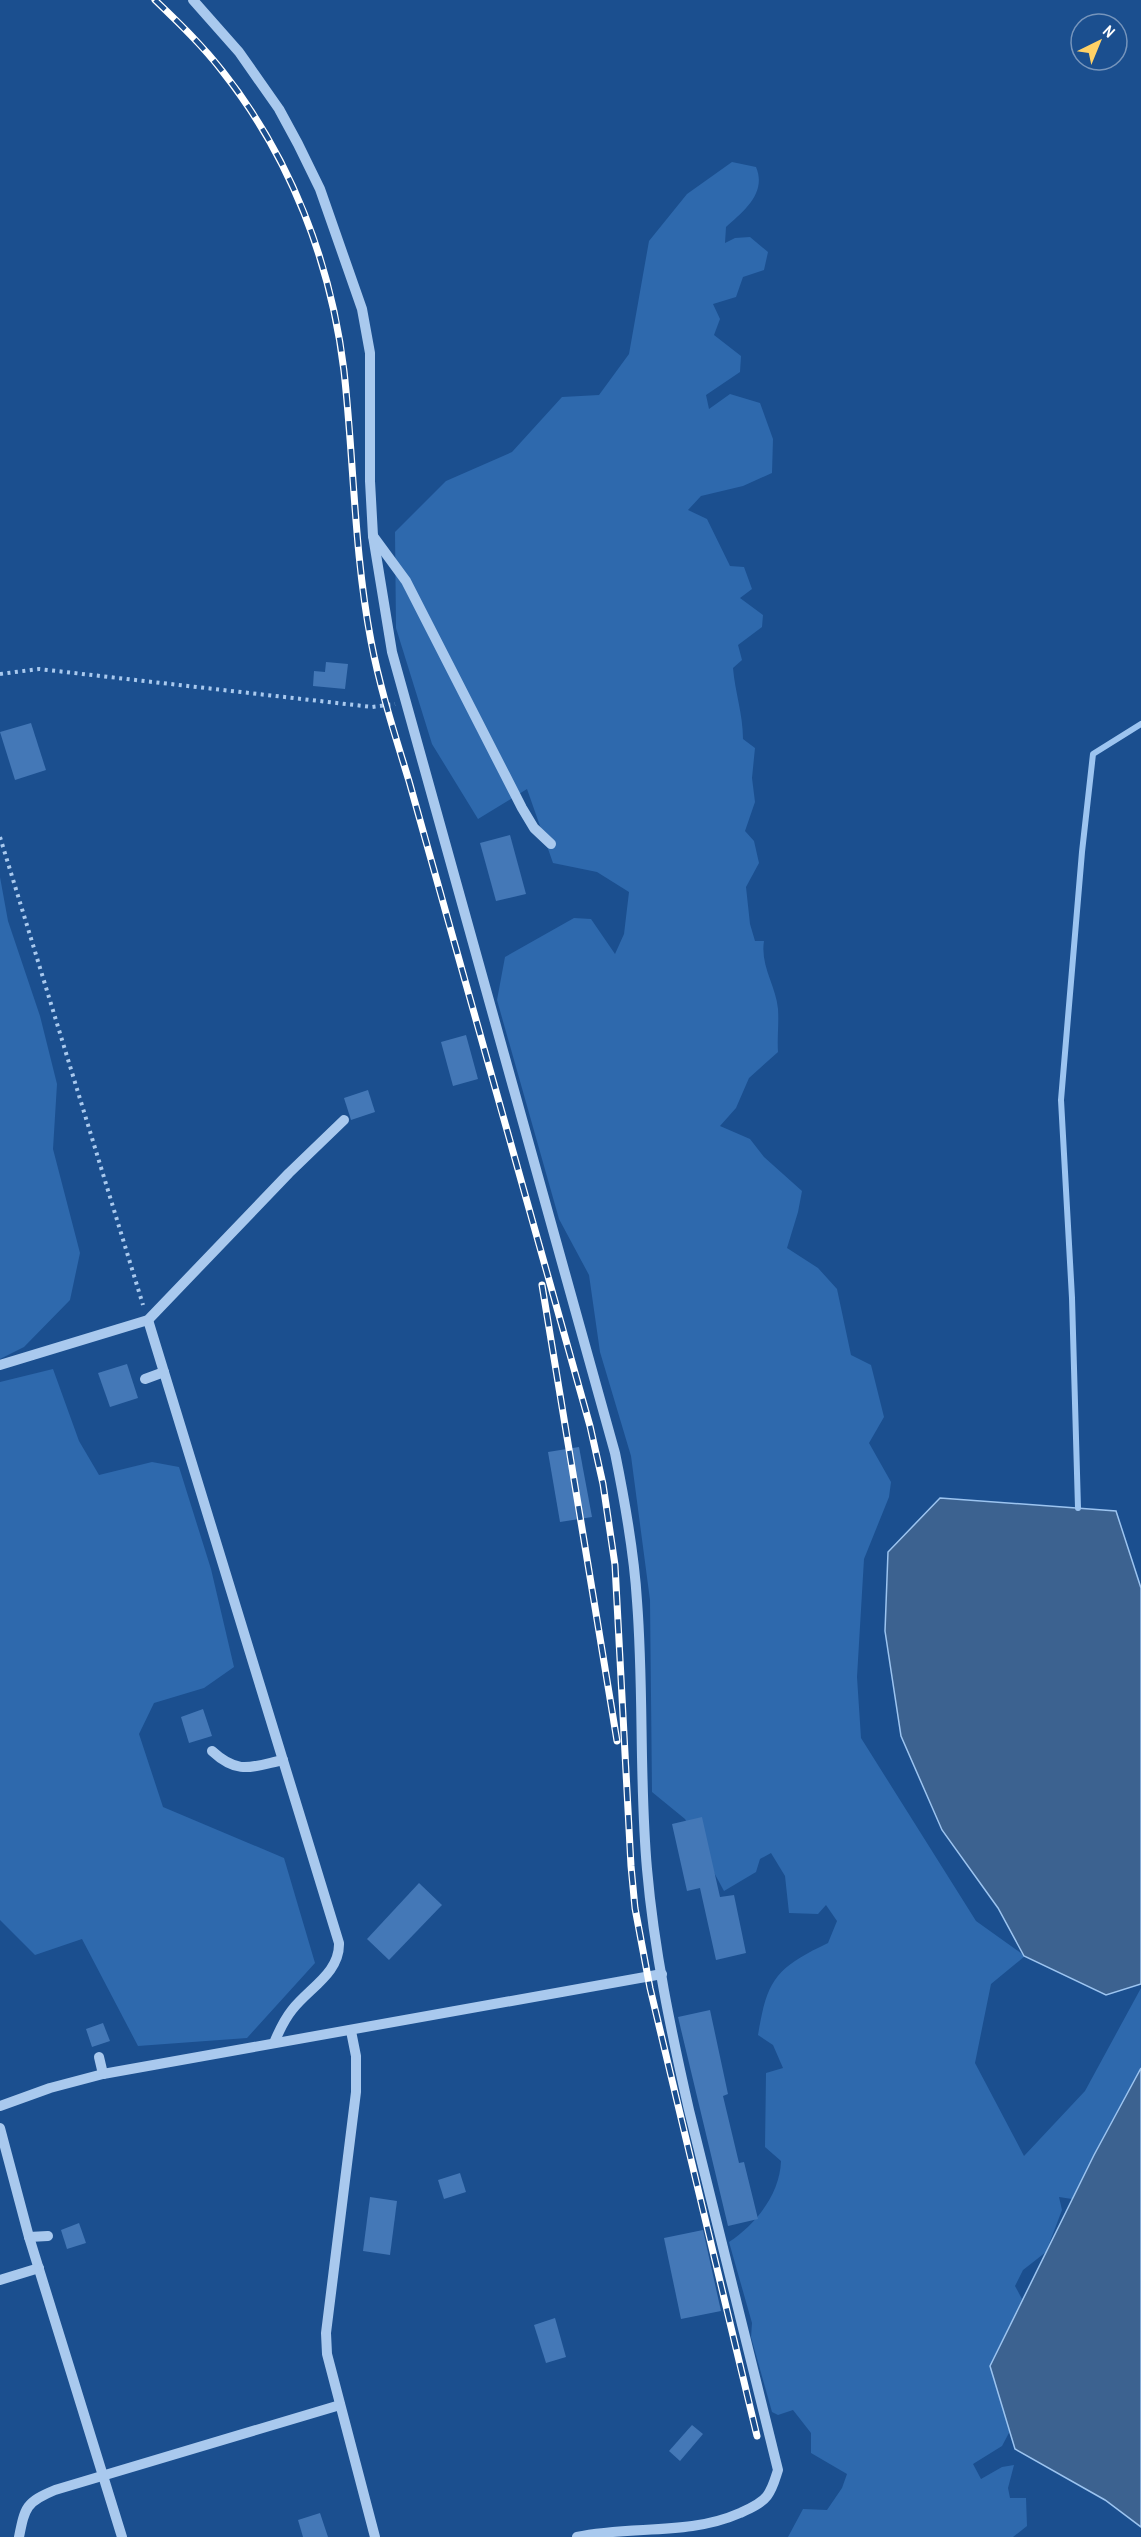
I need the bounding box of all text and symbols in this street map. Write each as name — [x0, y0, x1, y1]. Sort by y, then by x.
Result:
north arrow — [1069, 12, 1129, 72]
text: N — [1098, 20, 1120, 42]

